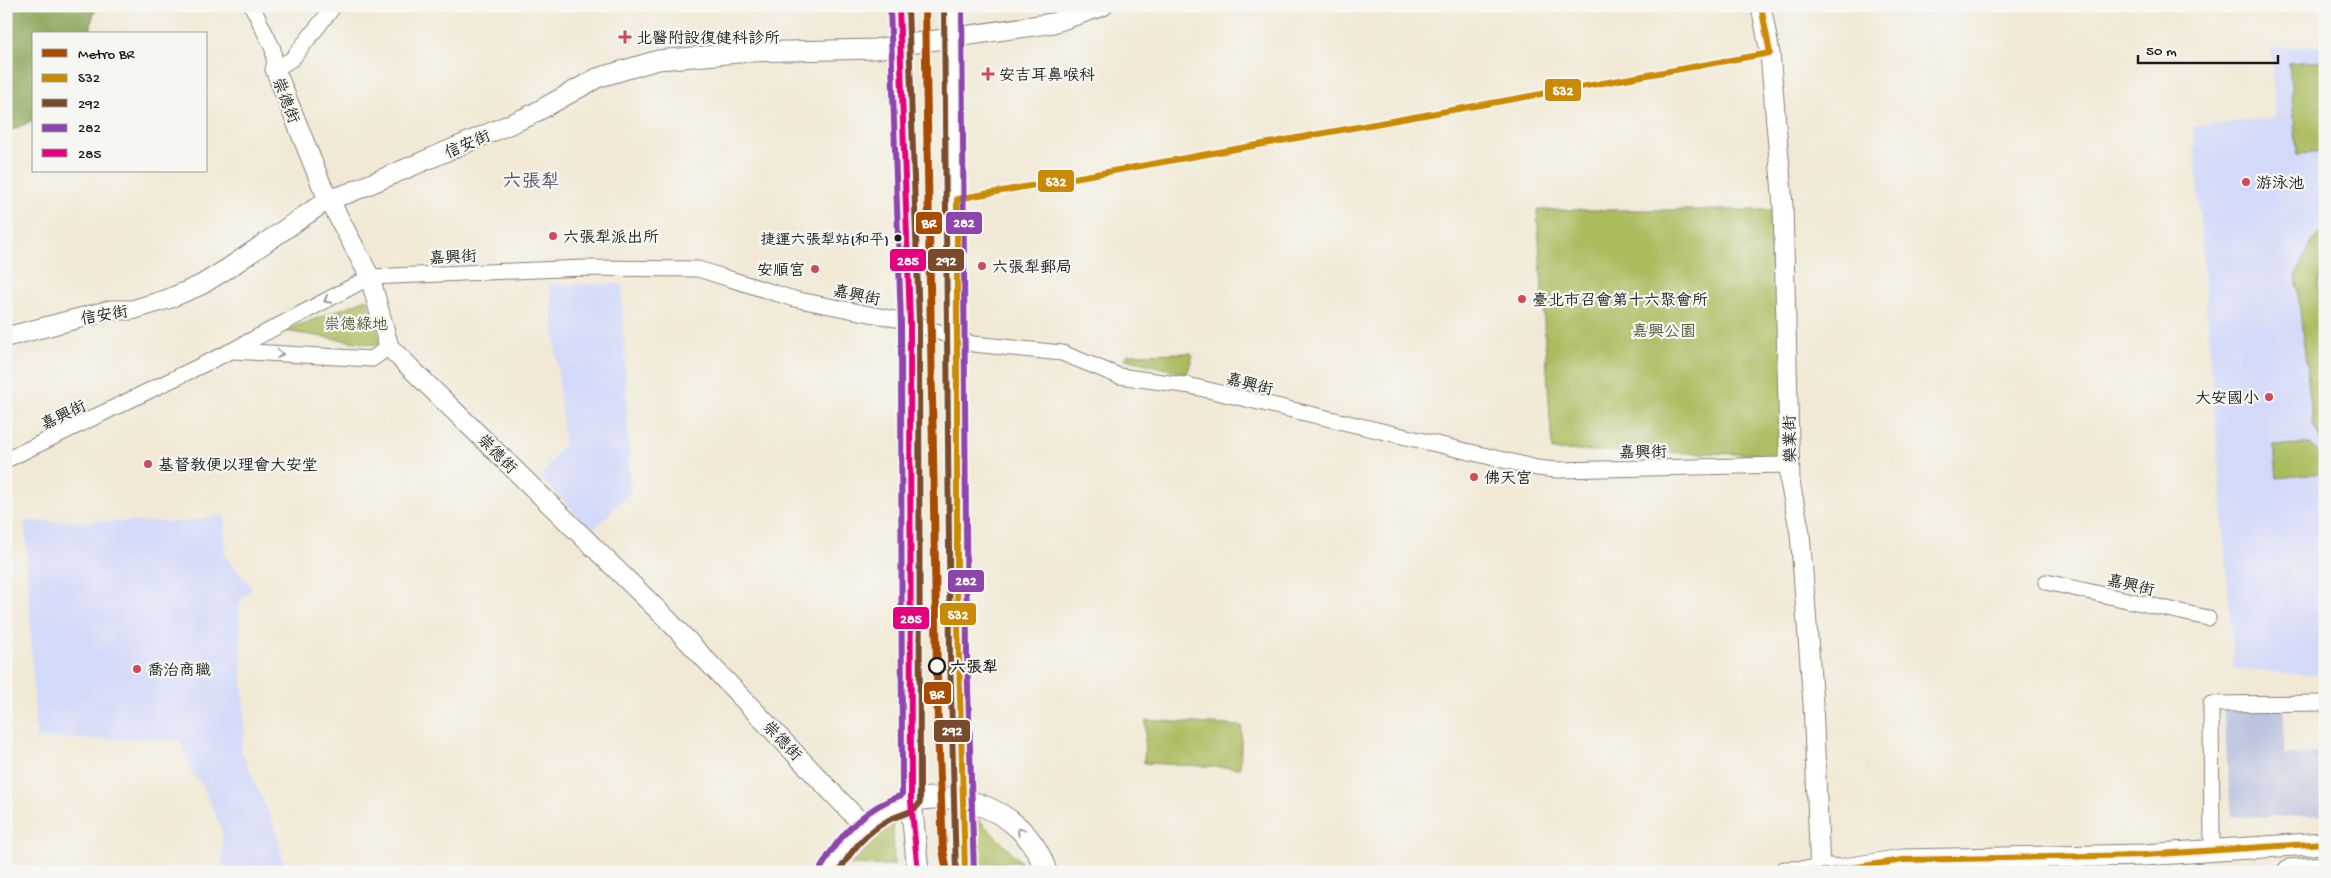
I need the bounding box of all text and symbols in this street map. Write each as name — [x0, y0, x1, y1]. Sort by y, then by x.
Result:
place label: 北醫附設復健科診所 — [636, 29, 780, 50]
marker: 北醫附設復健科診所 — [618, 30, 632, 44]
legend — [32, 32, 208, 172]
scale bar — [2138, 32, 2278, 64]
text: 50 m — [2146, 43, 2177, 61]
text: Metro BR — [78, 46, 136, 64]
place label: 安吉耳鼻喉科 — [999, 66, 1095, 87]
marker: 安吉耳鼻喉科 — [981, 67, 995, 81]
text: S32 — [78, 70, 100, 88]
street label: 崇德街 — [266, 75, 303, 127]
line badge: S32 — [1544, 78, 1582, 102]
text: S32 — [1553, 84, 1573, 101]
text: 292 — [78, 96, 100, 114]
text: 282 — [78, 120, 101, 138]
street label: 信安街 — [442, 127, 494, 164]
text: 285 — [78, 146, 102, 164]
line badge: S32 — [1037, 169, 1075, 193]
district label: 六張犁 — [502, 171, 560, 195]
place label: 游泳池 — [2256, 174, 2304, 195]
text: S32 — [1046, 175, 1066, 192]
marker: 游泳池 — [2240, 176, 2252, 188]
line badge: BR — [915, 211, 943, 235]
line badge: 282 — [945, 211, 983, 235]
text: BR — [921, 216, 938, 233]
text: 282 — [953, 216, 975, 233]
place label: 六張犁派出所 — [563, 229, 659, 249]
marker: 六張犁派出所 — [547, 230, 559, 242]
place label: 捷運六張犁站(和平) — [761, 231, 889, 250]
marker: 捷運六張犁站(和平) — [893, 233, 903, 243]
street label: 嘉興街 — [429, 247, 478, 270]
line badge: 285 — [889, 248, 927, 272]
line badge: 292 — [927, 248, 965, 272]
text: 285 — [897, 254, 920, 271]
text: 292 — [936, 254, 957, 271]
place label: 六張犁郵局 — [992, 259, 1072, 279]
marker: 六張犁郵局 — [976, 260, 988, 272]
place label: 安順宮 — [757, 261, 805, 282]
marker: 安順宮 — [809, 263, 821, 275]
street label: 嘉興街 — [831, 281, 882, 312]
place label: 臺北市召會第十六聚會所 — [1532, 291, 1708, 312]
marker: 臺北市召會第十六聚會所 — [1516, 293, 1528, 305]
one-way arrow — [324, 294, 333, 304]
street label: 信安街 — [79, 303, 130, 331]
park label: 崇德綠地 — [324, 315, 388, 336]
park label: 嘉興公園 — [1632, 322, 1696, 343]
one-way arrow — [276, 348, 284, 359]
street label: 嘉興街 — [1224, 369, 1275, 401]
place label: 大安國小 — [2195, 390, 2259, 410]
marker: 大安國小 — [2263, 391, 2275, 403]
street label: 嘉興街 — [38, 396, 90, 436]
street label: 樂業街 — [1781, 415, 1802, 463]
street label: 崇德街 — [472, 430, 521, 479]
street label: 嘉興街 — [1619, 443, 1667, 464]
place label: 基督教便以理會大安堂 — [158, 456, 318, 477]
marker: 基督教便以理會大安堂 — [142, 458, 154, 470]
place label: 佛天宮 — [1484, 469, 1532, 490]
marker: 佛天宮 — [1468, 471, 1480, 483]
line badge: 282 — [947, 569, 985, 593]
street label: 嘉興街 — [2105, 571, 2156, 602]
text: 282 — [955, 574, 977, 591]
line badge: S32 — [939, 602, 977, 626]
line badge: 285 — [892, 606, 930, 630]
text: S32 — [948, 608, 968, 625]
text: 285 — [900, 612, 923, 629]
marker: 六張犁 — [928, 657, 946, 675]
place label: 六張犁 — [950, 658, 998, 679]
place label: 喬治商職 — [147, 662, 211, 682]
marker: 喬治商職 — [131, 663, 143, 675]
line badge: BR — [923, 681, 952, 705]
text: BR — [929, 687, 946, 704]
street label: 崇德街 — [757, 717, 805, 766]
line badge: 292 — [933, 719, 971, 743]
text: 292 — [942, 724, 963, 741]
one-way arrow — [1017, 828, 1026, 837]

